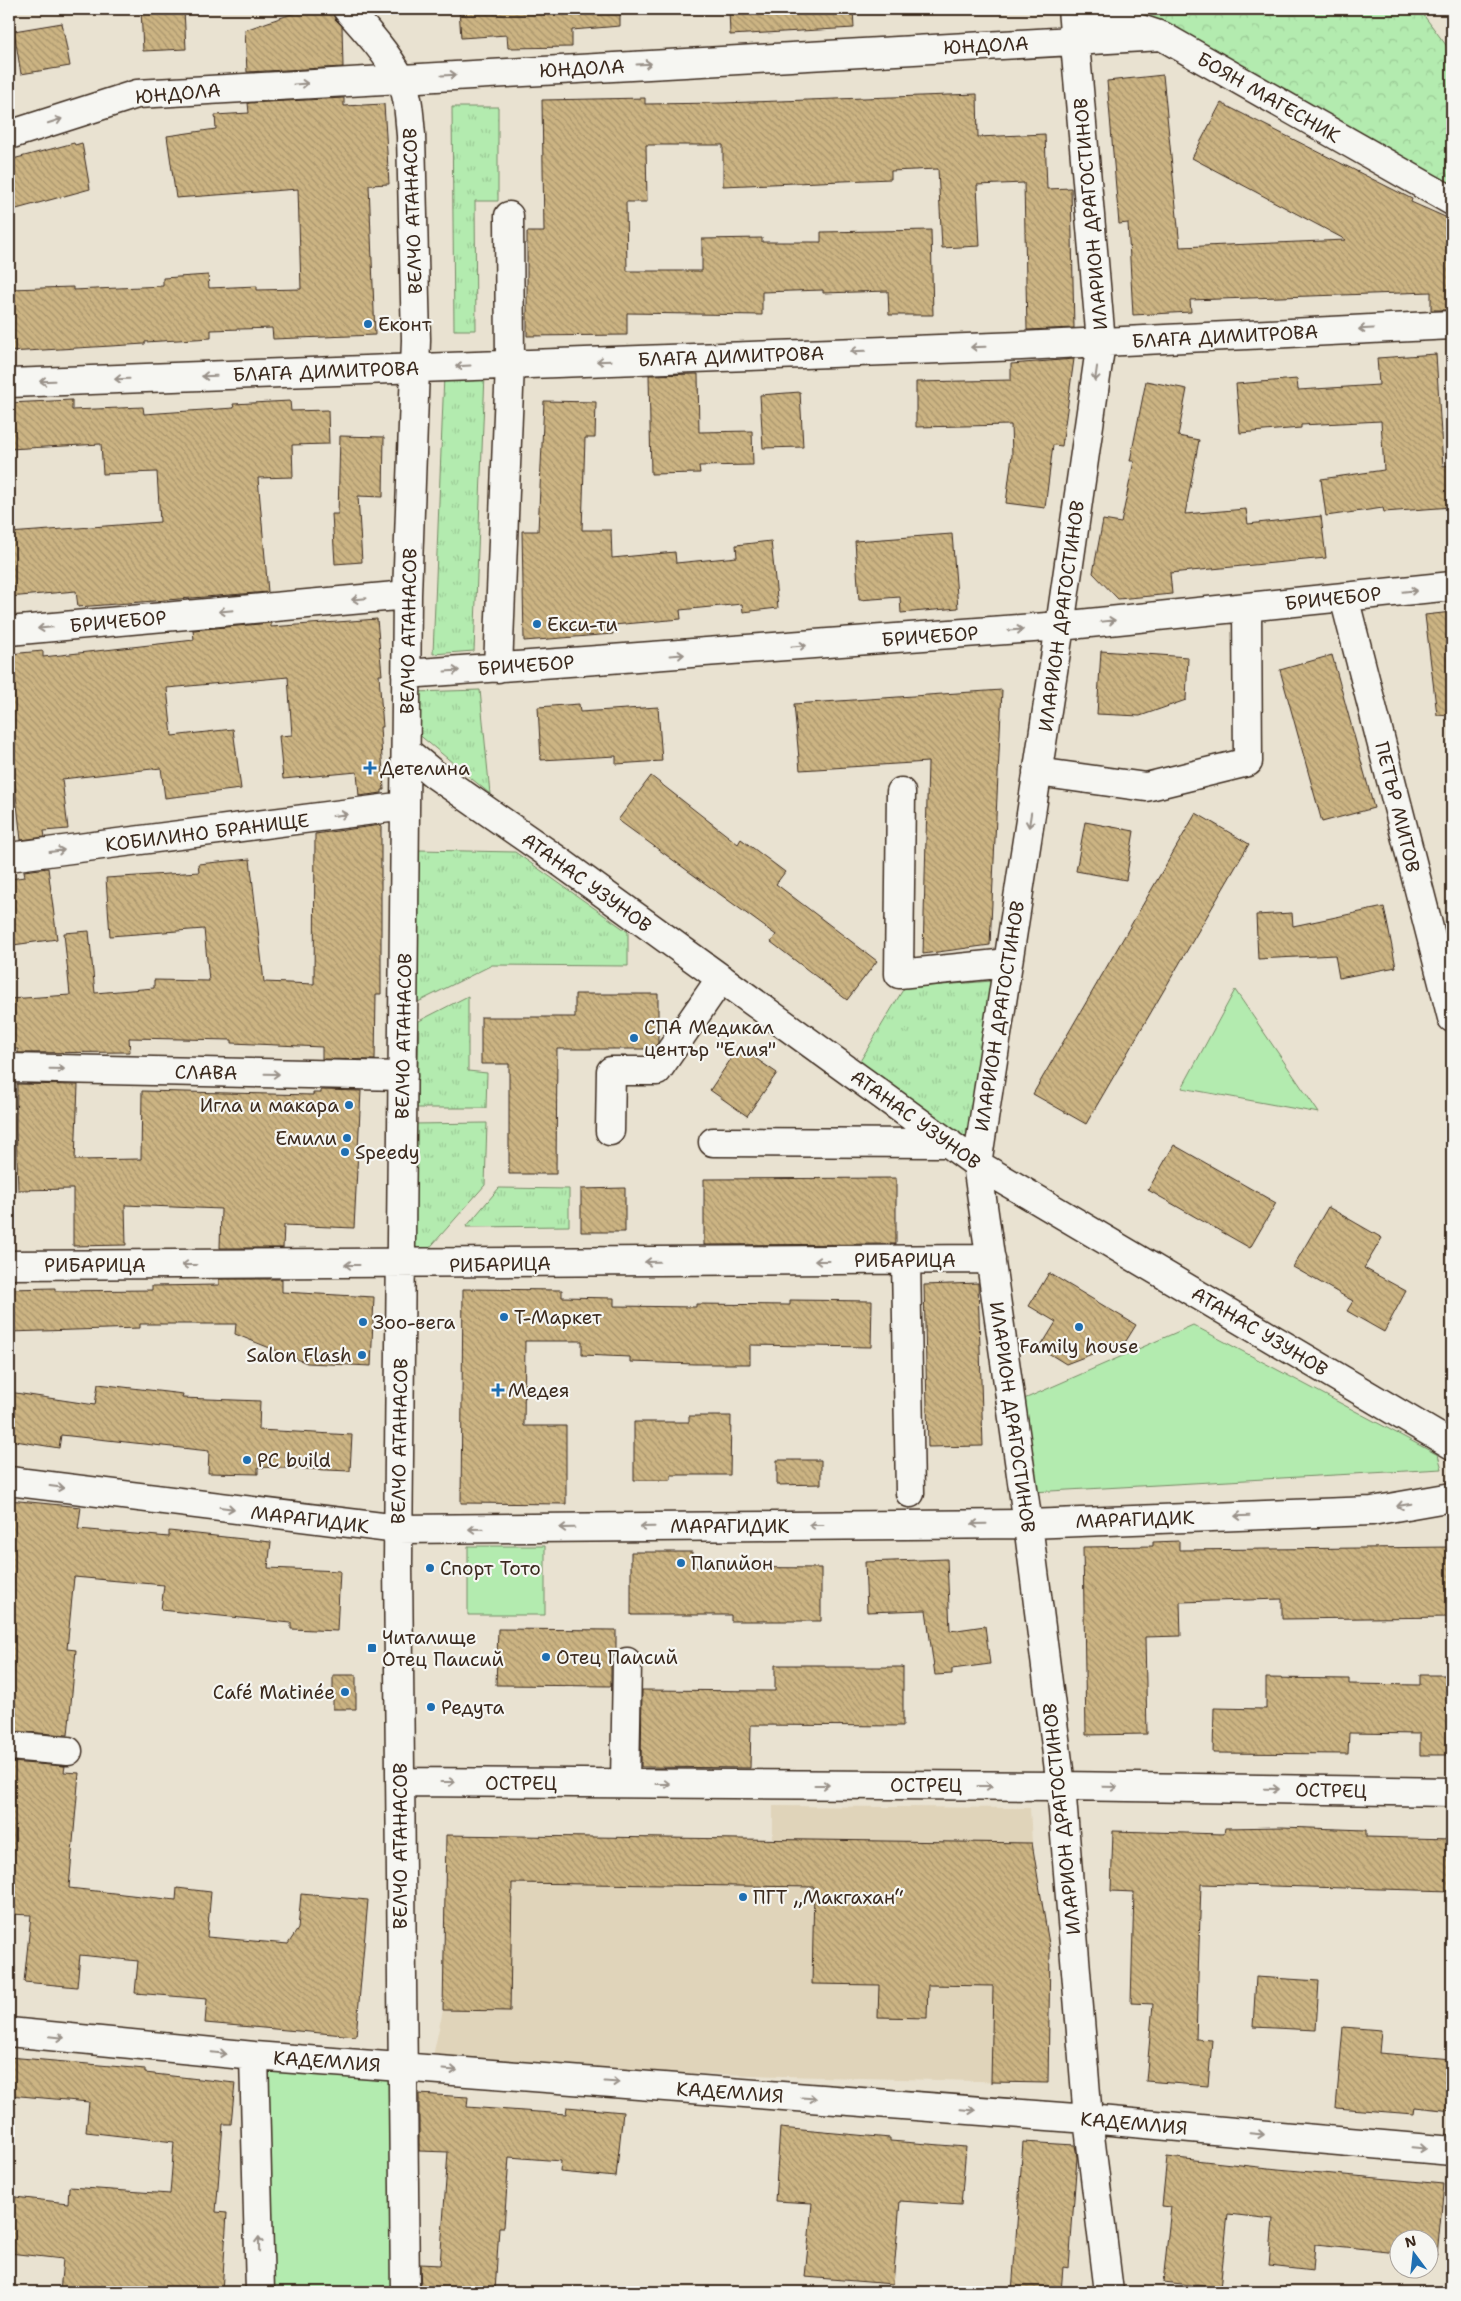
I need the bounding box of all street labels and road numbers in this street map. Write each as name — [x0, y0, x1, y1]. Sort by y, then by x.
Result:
street label: ЮНДОЛА — [943, 31, 1030, 60]
street label: БОЯН МАГЕСНИК — [1193, 46, 1345, 149]
street label: ЮНДОЛА — [539, 54, 626, 83]
street label: ЮНДОЛА — [134, 77, 222, 110]
street label: ИЛАРИОН ДРАГОСТИНОВ — [1068, 97, 1113, 331]
street label: ВЕЛЧО АТАНАСОВ — [397, 127, 428, 295]
street label: БЛАГА ДИМИТРОВА — [1131, 319, 1319, 354]
street label: БЛАГА ДИМИТРОВА — [637, 341, 825, 372]
street label: БЛАГА ДИМИТРОВА — [232, 356, 420, 387]
street label: ИЛАРИОН ДРАГОСТИНОВ — [1033, 499, 1090, 733]
street label: ВЕЛЧО АТАНАСОВ — [395, 548, 422, 714]
street label: БРИЧЕБОР — [1284, 581, 1383, 616]
street label: БРИЧЕБОР — [69, 605, 167, 638]
street label: БРИЧЕБОР — [881, 621, 979, 652]
street label: БРИЧЕБОР — [477, 650, 575, 681]
street label: ПЕТЪР МИТОВ — [1369, 739, 1426, 875]
street label: КОБИЛИНО БРАНИЩЕ — [104, 808, 311, 857]
street label: АТАНАС УЗУНОВ — [517, 827, 657, 938]
street label: ИЛАРИОН ДРАГОСТИНОВ — [969, 899, 1030, 1133]
street label: ВЕЛЧО АТАНАСОВ — [390, 953, 417, 1119]
street label: СЛАВА — [174, 1059, 238, 1086]
street label: АТАНАС УЗУНОВ — [846, 1064, 986, 1175]
street label: РИБАРИЦА — [854, 1248, 956, 1273]
street label: РИБАРИЦА — [449, 1251, 551, 1278]
street label: РИБАРИЦА — [44, 1253, 146, 1278]
street label: АТАНАС УЗУНОВ — [1187, 1281, 1333, 1382]
street label: ИЛАРИОН ДРАГОСТИНОВ — [984, 1300, 1041, 1534]
street label: ВЕЛЧО АТАНАСОВ — [386, 1358, 413, 1524]
street label: МАРАГИДИК — [249, 1500, 371, 1539]
street label: МАРАГИДИК — [1075, 1505, 1195, 1534]
street label: МАРАГИДИК — [670, 1514, 790, 1539]
street label: ИЛАРИОН ДРАГОСТИНОВ — [1037, 1702, 1086, 1936]
street label: ВЕЛЧО АТАНАСОВ — [388, 1763, 413, 1929]
street label: ОСТРЕЦ — [485, 1771, 557, 1796]
street label: ОСТРЕЦ — [890, 1773, 962, 1798]
street label: ОСТРЕЦ — [1295, 1777, 1368, 1804]
street label: КАДЕМЛИЯ — [272, 2045, 382, 2078]
street label: КАДЕМЛИЯ — [675, 2076, 785, 2109]
street label: КАДЕМЛИЯ — [1079, 2106, 1189, 2141]

